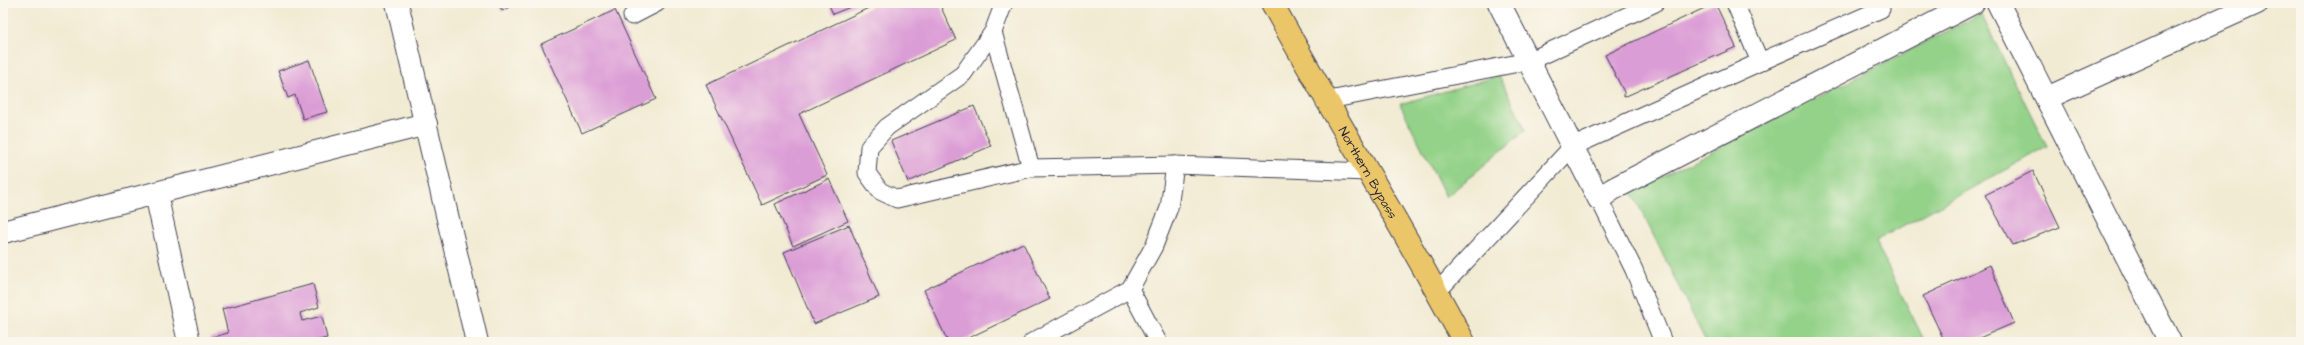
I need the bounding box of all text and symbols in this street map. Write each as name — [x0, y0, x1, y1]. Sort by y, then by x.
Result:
street label: Northern Bypass — [1334, 124, 1402, 223]

